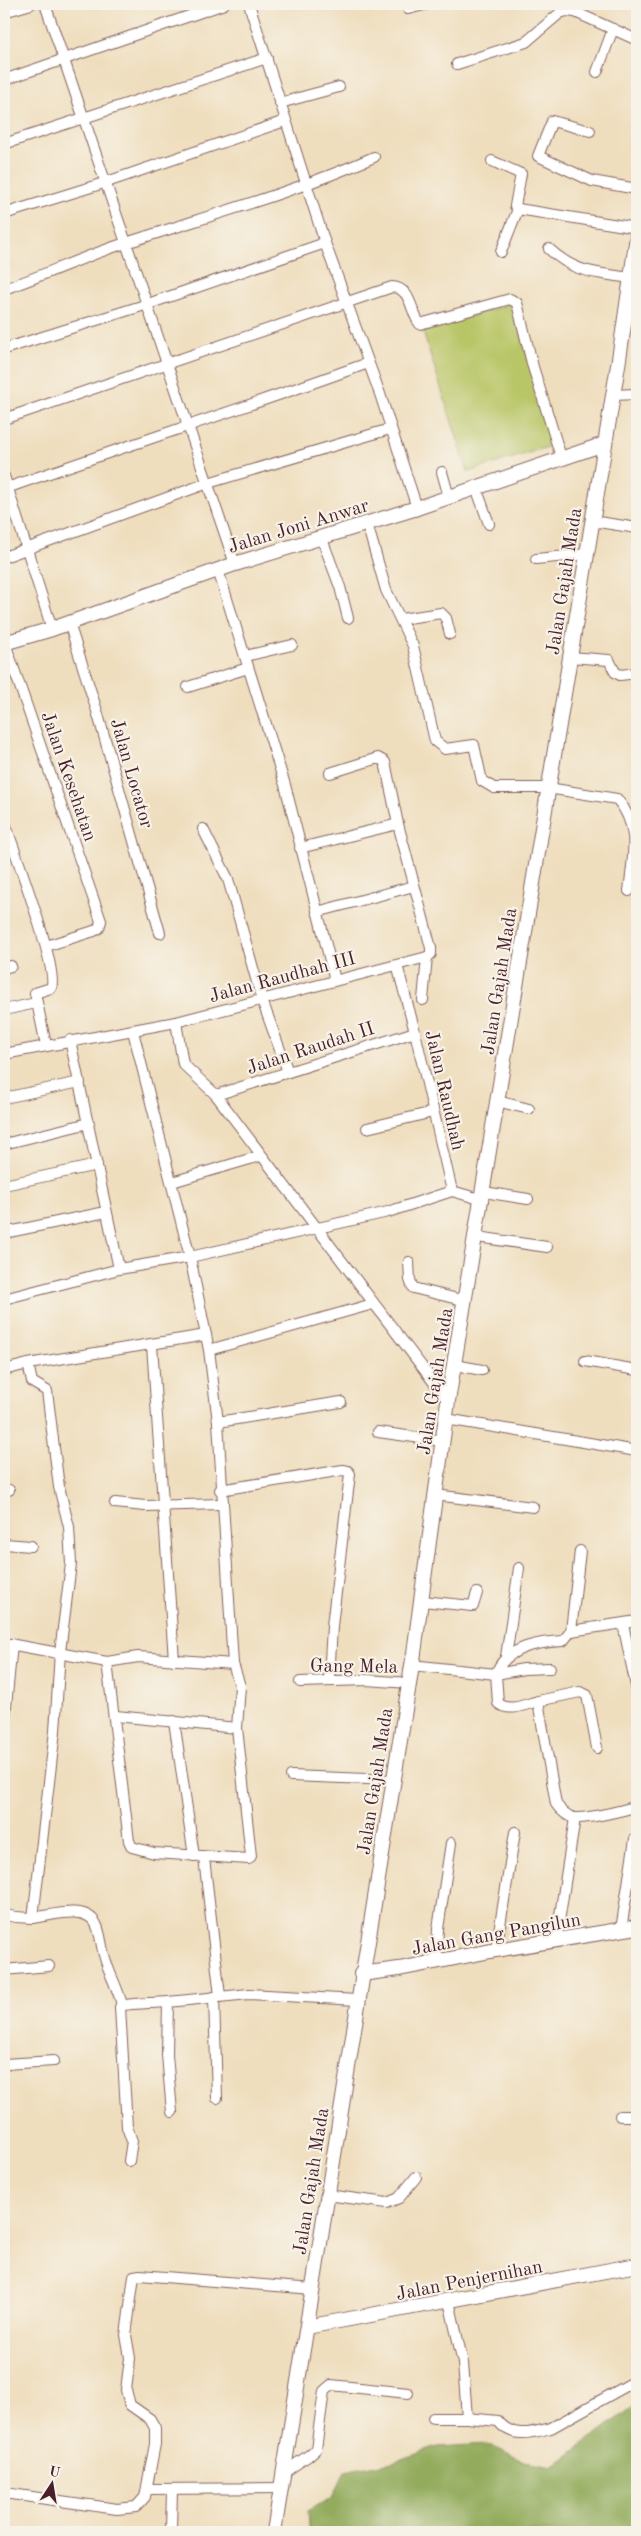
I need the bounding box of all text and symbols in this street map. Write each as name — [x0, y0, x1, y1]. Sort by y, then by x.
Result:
street label: Jalan Joni Anwar — [226, 497, 372, 558]
street label: Jalan Gajah Mada — [544, 506, 587, 656]
street label: Jalan Kesehatan — [37, 709, 99, 844]
street label: Jalan Locator — [106, 717, 155, 831]
street label: Jalan Gajah Mada — [479, 906, 522, 1056]
street label: Jalan Raudhah III — [207, 950, 358, 1007]
street label: Jalan Raudah II — [245, 1020, 377, 1079]
street label: Jalan Raudhah — [420, 1029, 467, 1153]
street label: Jalan Gajah Mada — [415, 1306, 458, 1456]
street label: Gang Mela — [310, 1657, 399, 1678]
street label: Jalan Gajah Mada — [355, 1706, 398, 1856]
street label: Jalan Gang Pangilun — [410, 1911, 582, 1960]
street label: Jalan Gajah Mada — [291, 2106, 334, 2256]
street label: Jalan Penjernihan — [395, 2258, 544, 2305]
north arrow — [28, 2458, 78, 2508]
text: U — [48, 2464, 61, 2480]

